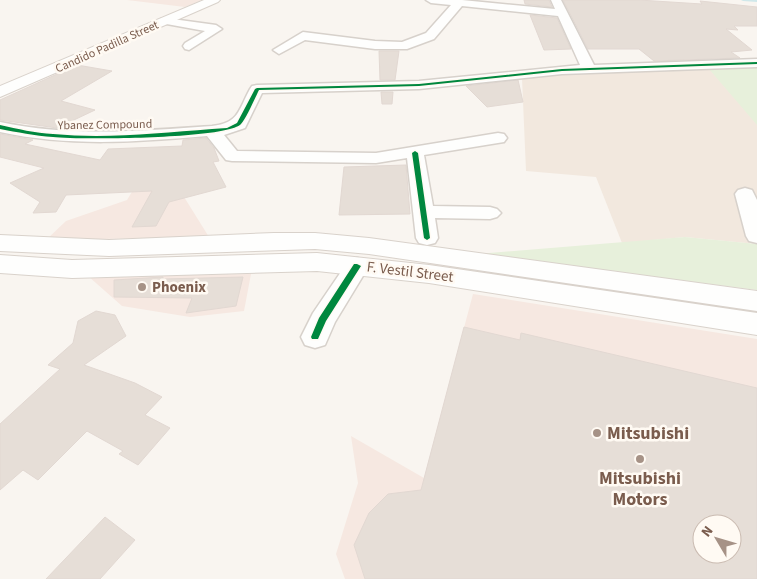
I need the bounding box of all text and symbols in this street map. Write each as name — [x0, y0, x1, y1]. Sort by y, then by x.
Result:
street label: Candido Padilla Street — [53, 17, 161, 77]
street label: Ybanez Compound — [57, 116, 152, 134]
street label: F. Vestil Street — [365, 256, 455, 288]
place label: Phoenix — [152, 277, 206, 298]
marker: Phoenix — [136, 281, 148, 293]
place label: Mitsubishi — [607, 421, 689, 446]
marker: Mitsubishi — [591, 427, 603, 439]
marker: Mitsubishi Motors — [634, 453, 646, 465]
place label: Mitsubishi Motors — [599, 466, 681, 512]
north arrow — [692, 514, 742, 564]
text: N — [697, 522, 718, 541]

